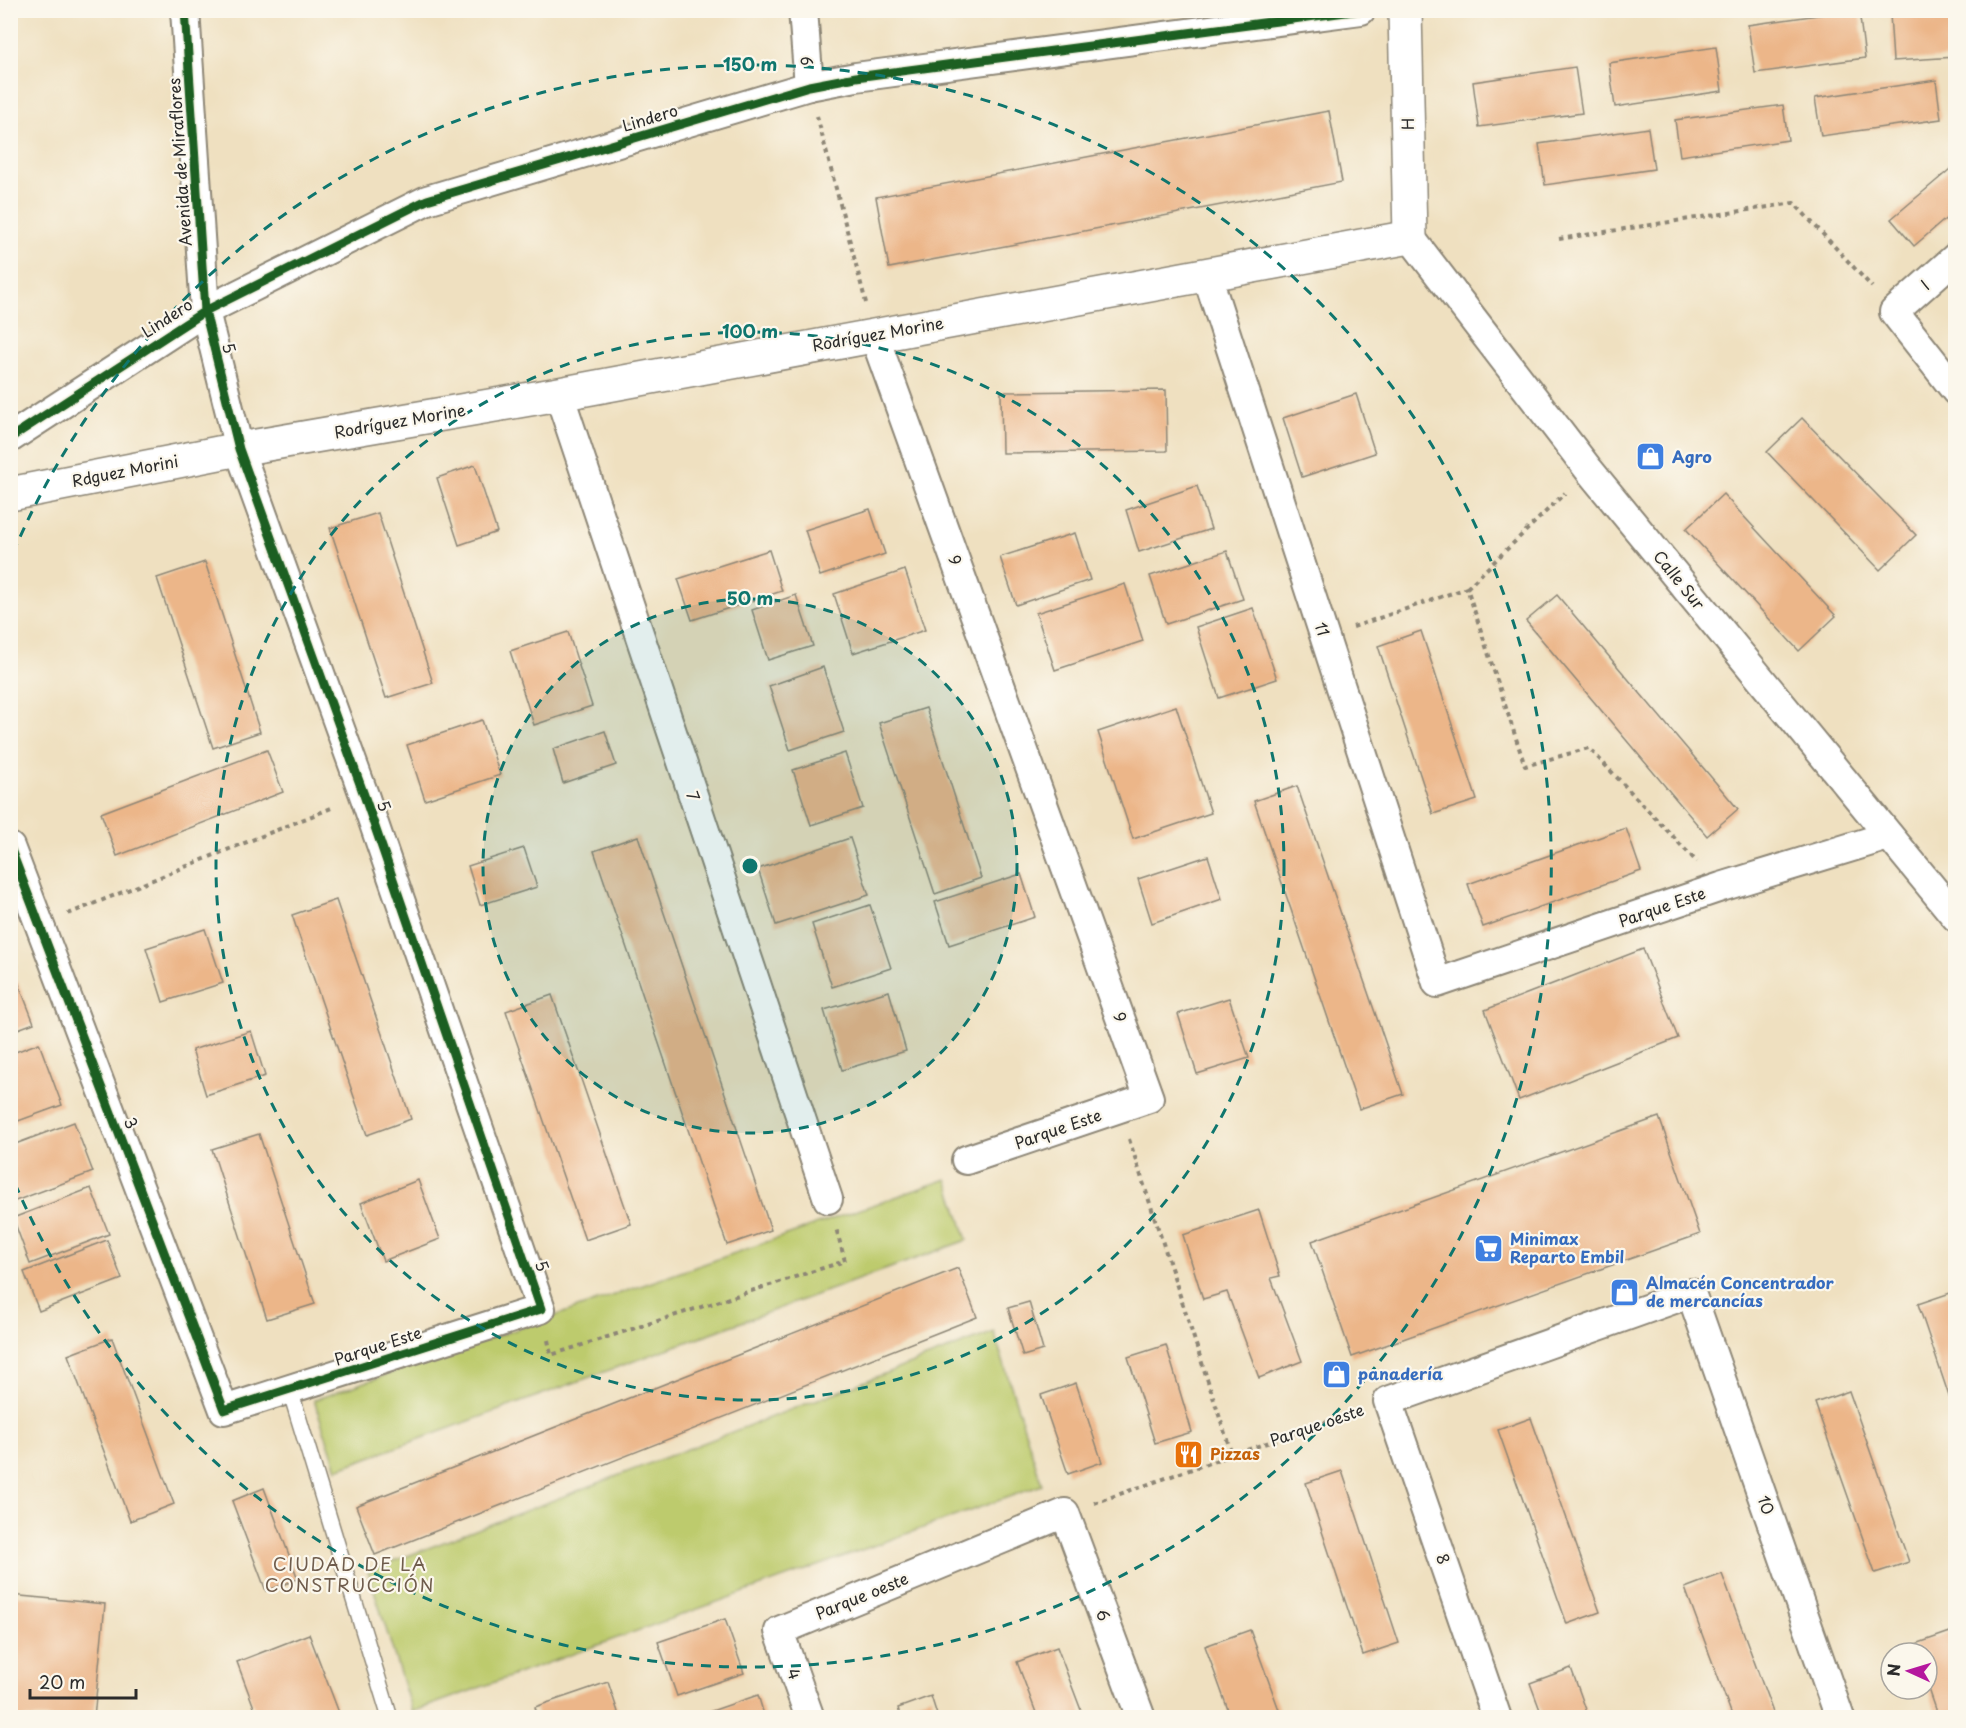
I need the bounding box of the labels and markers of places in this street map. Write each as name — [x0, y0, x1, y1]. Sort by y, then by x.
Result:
shop icon: Agro — [1635, 441, 1667, 473]
place label: Agro — [1672, 444, 1712, 468]
centre of rings — [740, 856, 760, 876]
place label: Minimax Reparto Embil — [1510, 1226, 1624, 1268]
supermarket icon: Minimax Reparto Embil — [1473, 1232, 1505, 1264]
place label: Almacén Concentrador de mercancías — [1646, 1270, 1835, 1312]
shop icon: Almacén Concentrador de mercancías — [1609, 1276, 1641, 1308]
shop icon: panadería — [1321, 1358, 1353, 1390]
place label: panadería — [1358, 1361, 1443, 1385]
restaurant icon: Pizzas — [1173, 1438, 1205, 1470]
place label: Pizzas — [1210, 1441, 1260, 1465]

